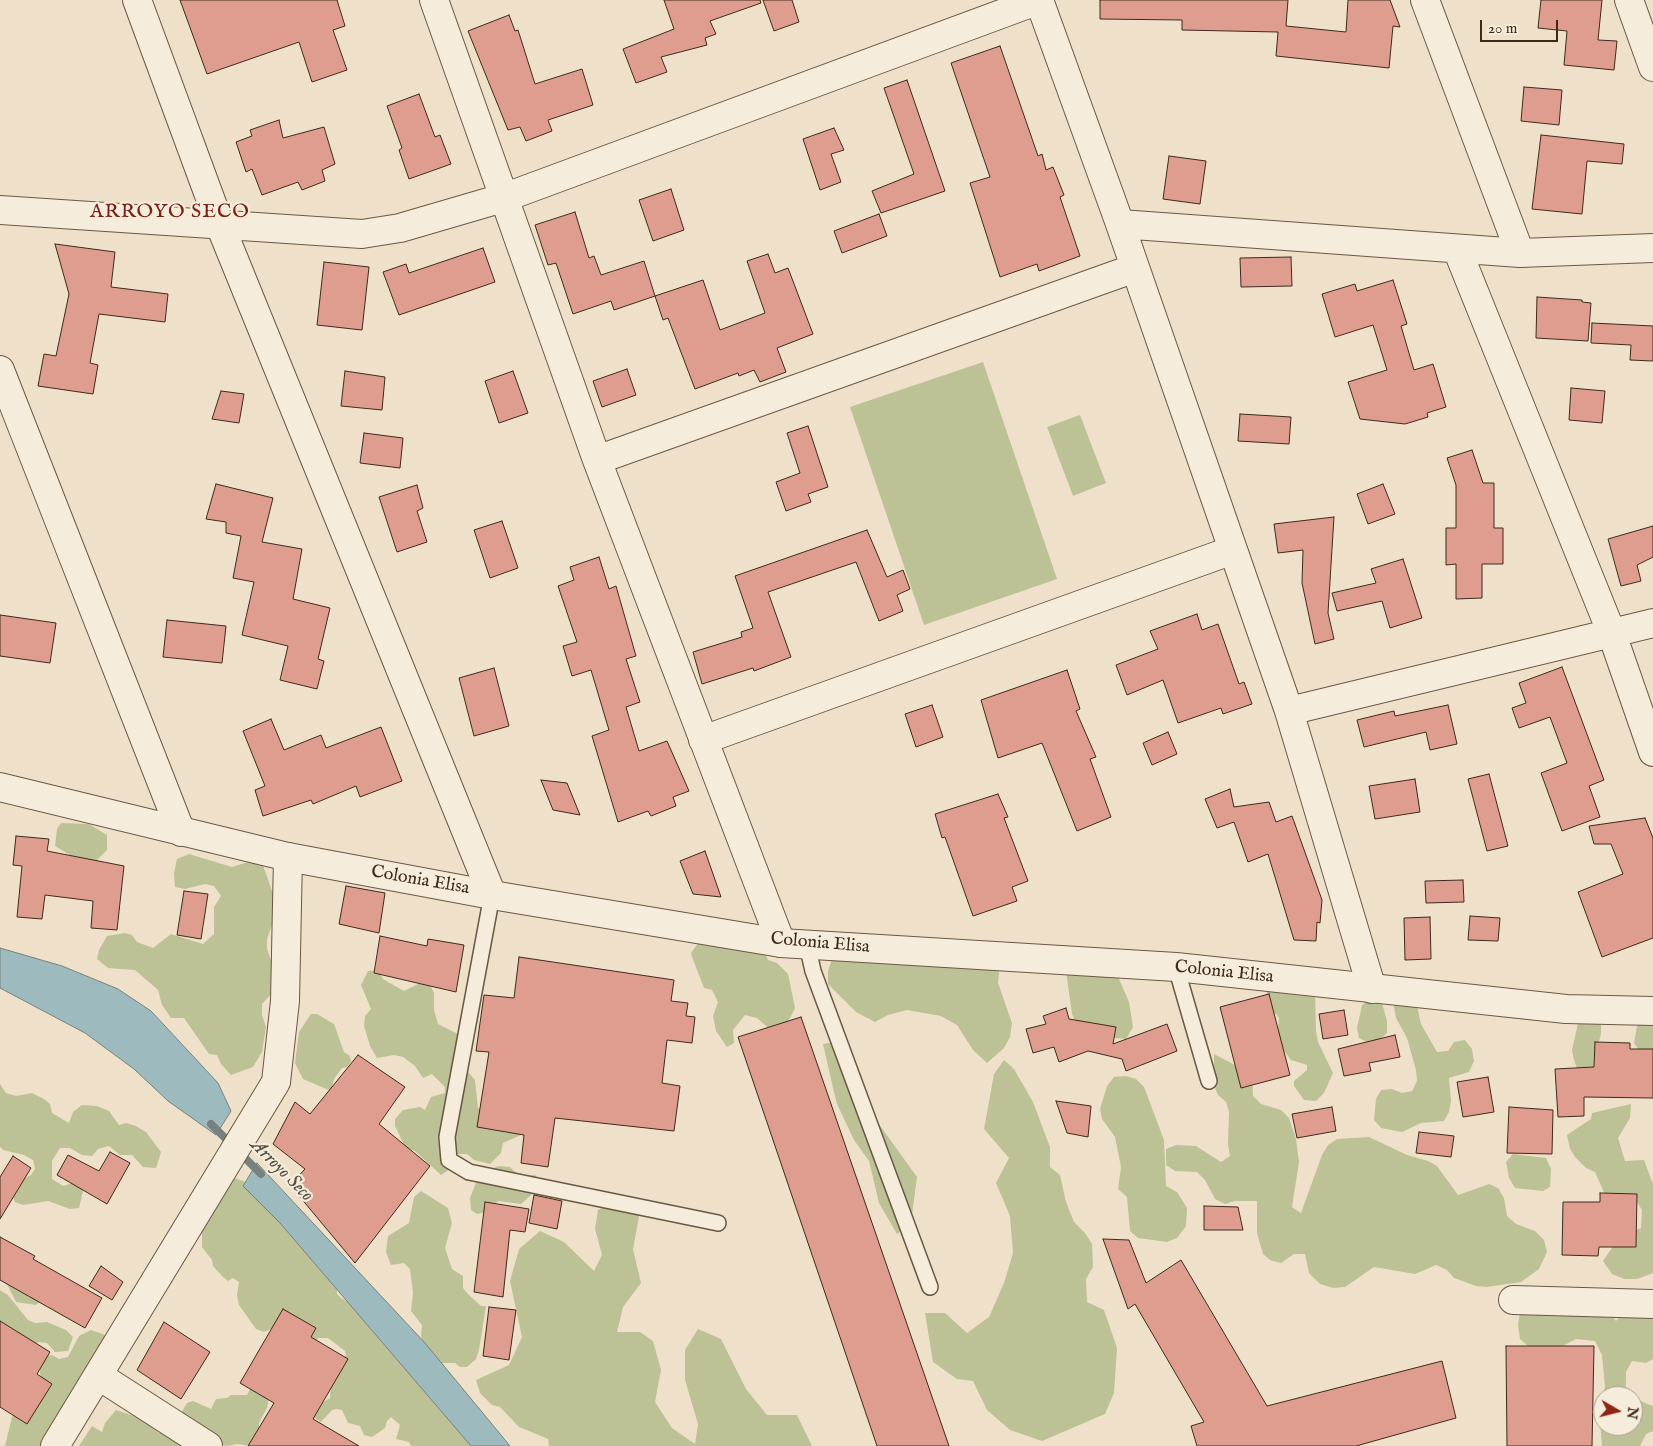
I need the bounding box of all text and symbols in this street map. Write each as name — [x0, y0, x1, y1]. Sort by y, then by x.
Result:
scale bar — [1483, 10, 1560, 42]
text: 20 m — [1488, 19, 1517, 38]
district label: ARROYO SECO — [89, 201, 251, 225]
street label: Colonia Elisa — [369, 862, 471, 900]
street label: Colonia Elisa — [770, 929, 870, 959]
street label: Colonia Elisa — [1173, 957, 1275, 989]
water label: Arroyo Seco — [245, 1135, 317, 1207]
north arrow — [1593, 1386, 1643, 1436]
text: N — [1622, 1406, 1642, 1420]

